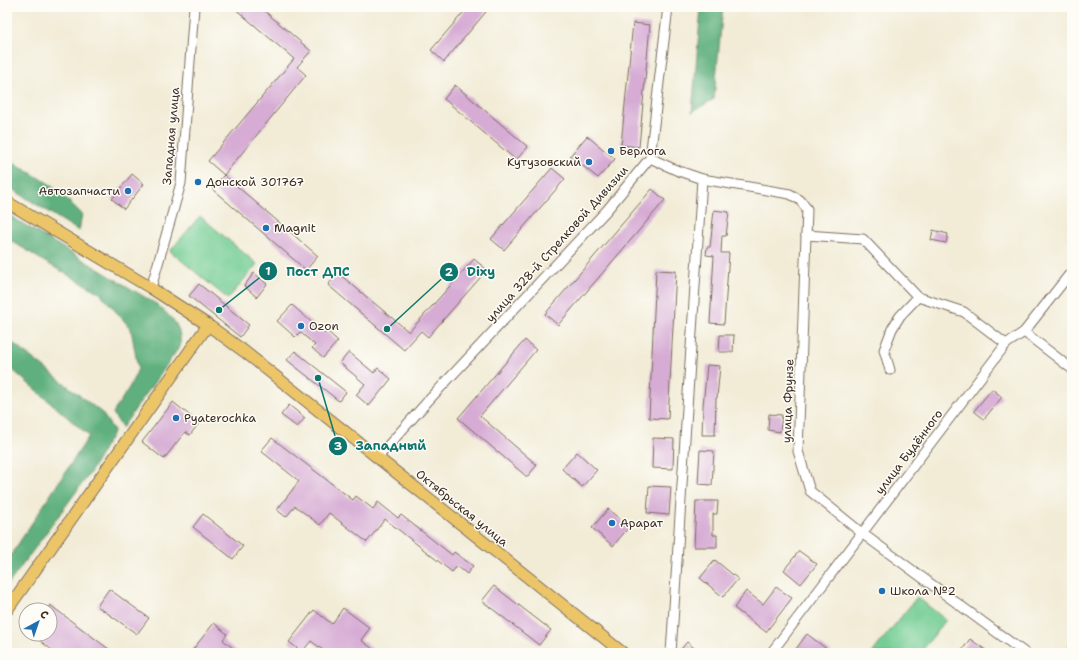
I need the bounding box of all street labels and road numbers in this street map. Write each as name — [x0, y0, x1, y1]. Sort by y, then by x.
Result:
street label: Западная улица — [159, 86, 183, 186]
street label: улица 328-й Стрелковой Дивизии — [482, 162, 632, 326]
street label: улица Фрунзе — [779, 358, 797, 443]
street label: улица Будённого — [872, 406, 946, 498]
street label: Октябрьская улица — [413, 466, 512, 550]

